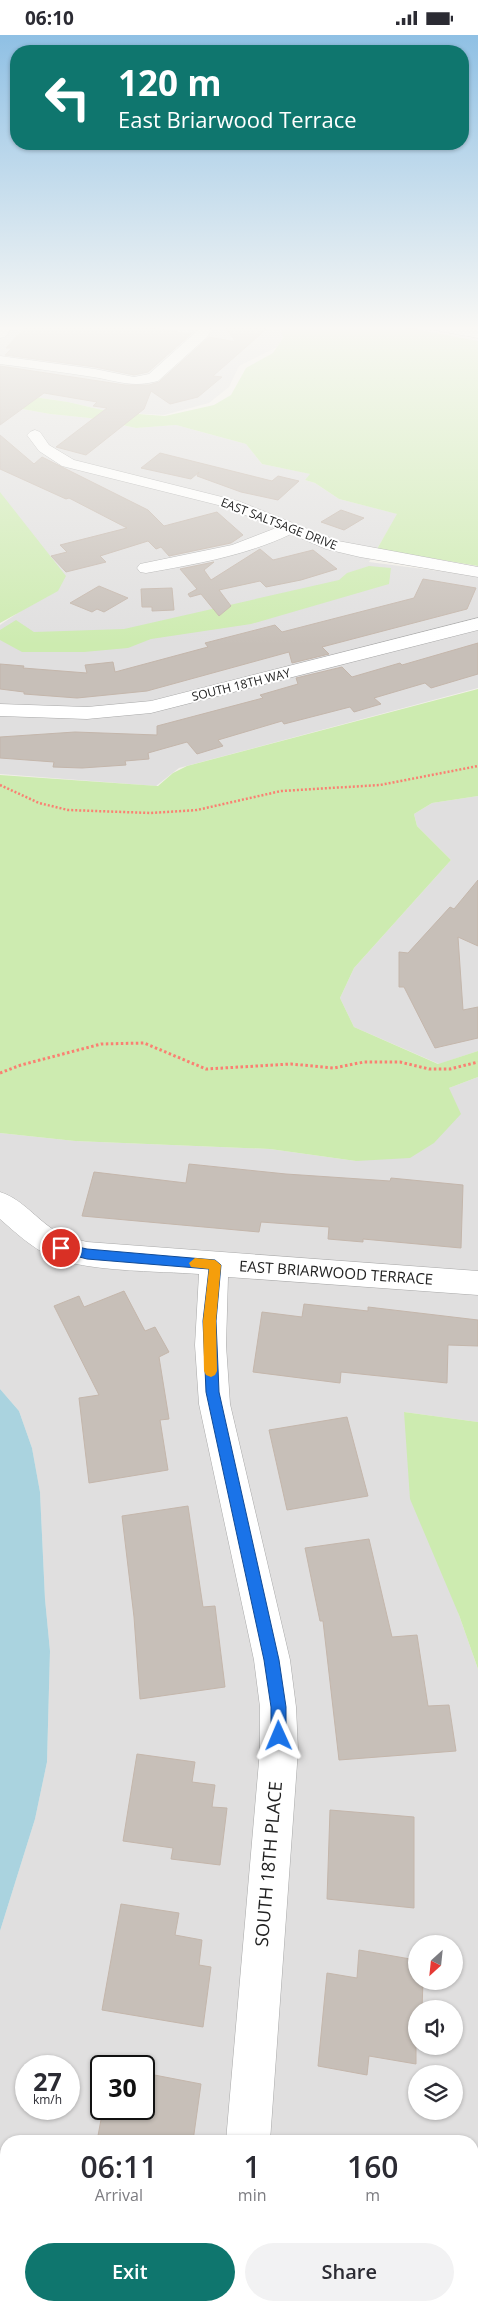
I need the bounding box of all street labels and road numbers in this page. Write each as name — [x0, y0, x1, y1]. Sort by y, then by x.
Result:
street label: EAST SALTSAGE DRIVE — [218, 493, 340, 554]
street label: SOUTH 18TH WAY — [190, 664, 292, 705]
street label: EAST BRIARWOOD TERRACE — [238, 1255, 434, 1289]
street label: SOUTH 18TH PLACE — [249, 1780, 287, 1948]

